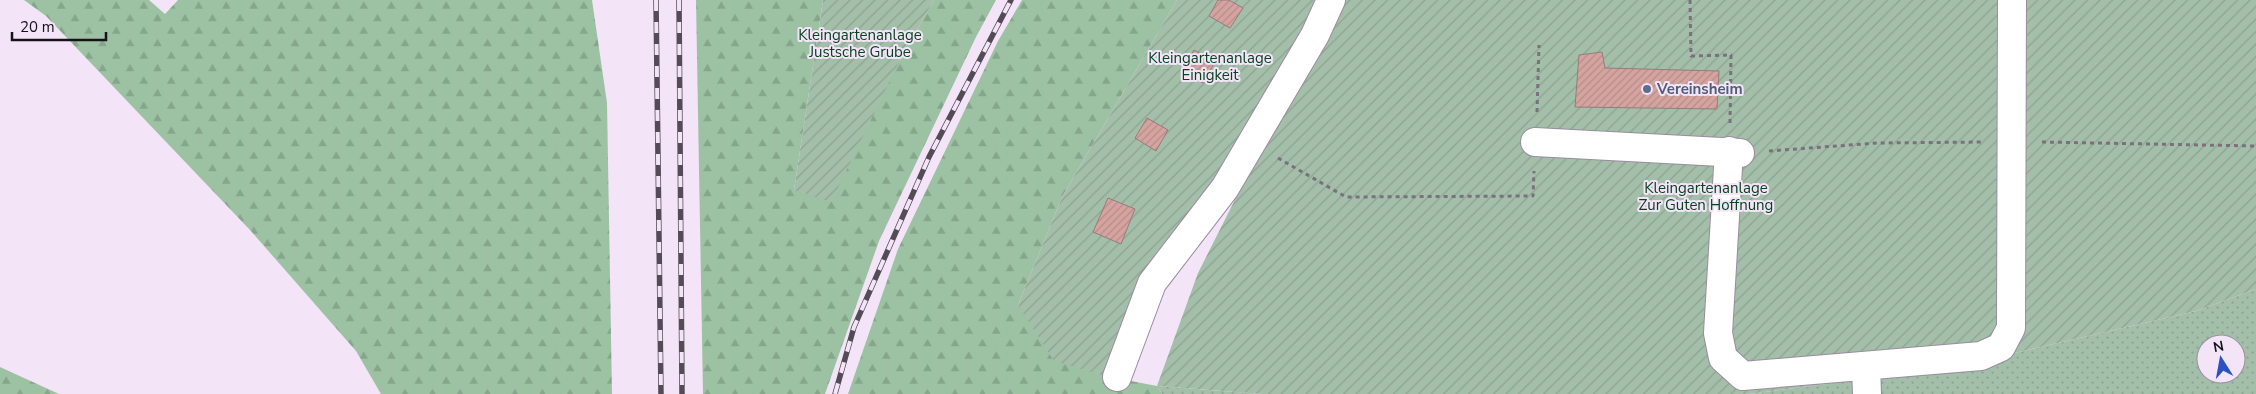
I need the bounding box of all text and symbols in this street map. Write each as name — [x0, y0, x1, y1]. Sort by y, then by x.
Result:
scale bar — [12, 10, 106, 42]
text: 20 m — [20, 17, 55, 37]
park label: Kleingartenanlage Justsche Grube — [798, 25, 922, 62]
park label: Kleingartenanlage Einigkeit — [1148, 48, 1272, 85]
place label: Vereinsheim — [1656, 79, 1743, 99]
marker: Vereinsheim — [1641, 83, 1653, 95]
park label: Kleingartenanlage Zur Guten Hoffnung — [1639, 178, 1773, 215]
north arrow — [2196, 334, 2246, 384]
text: N — [2212, 336, 2226, 357]

